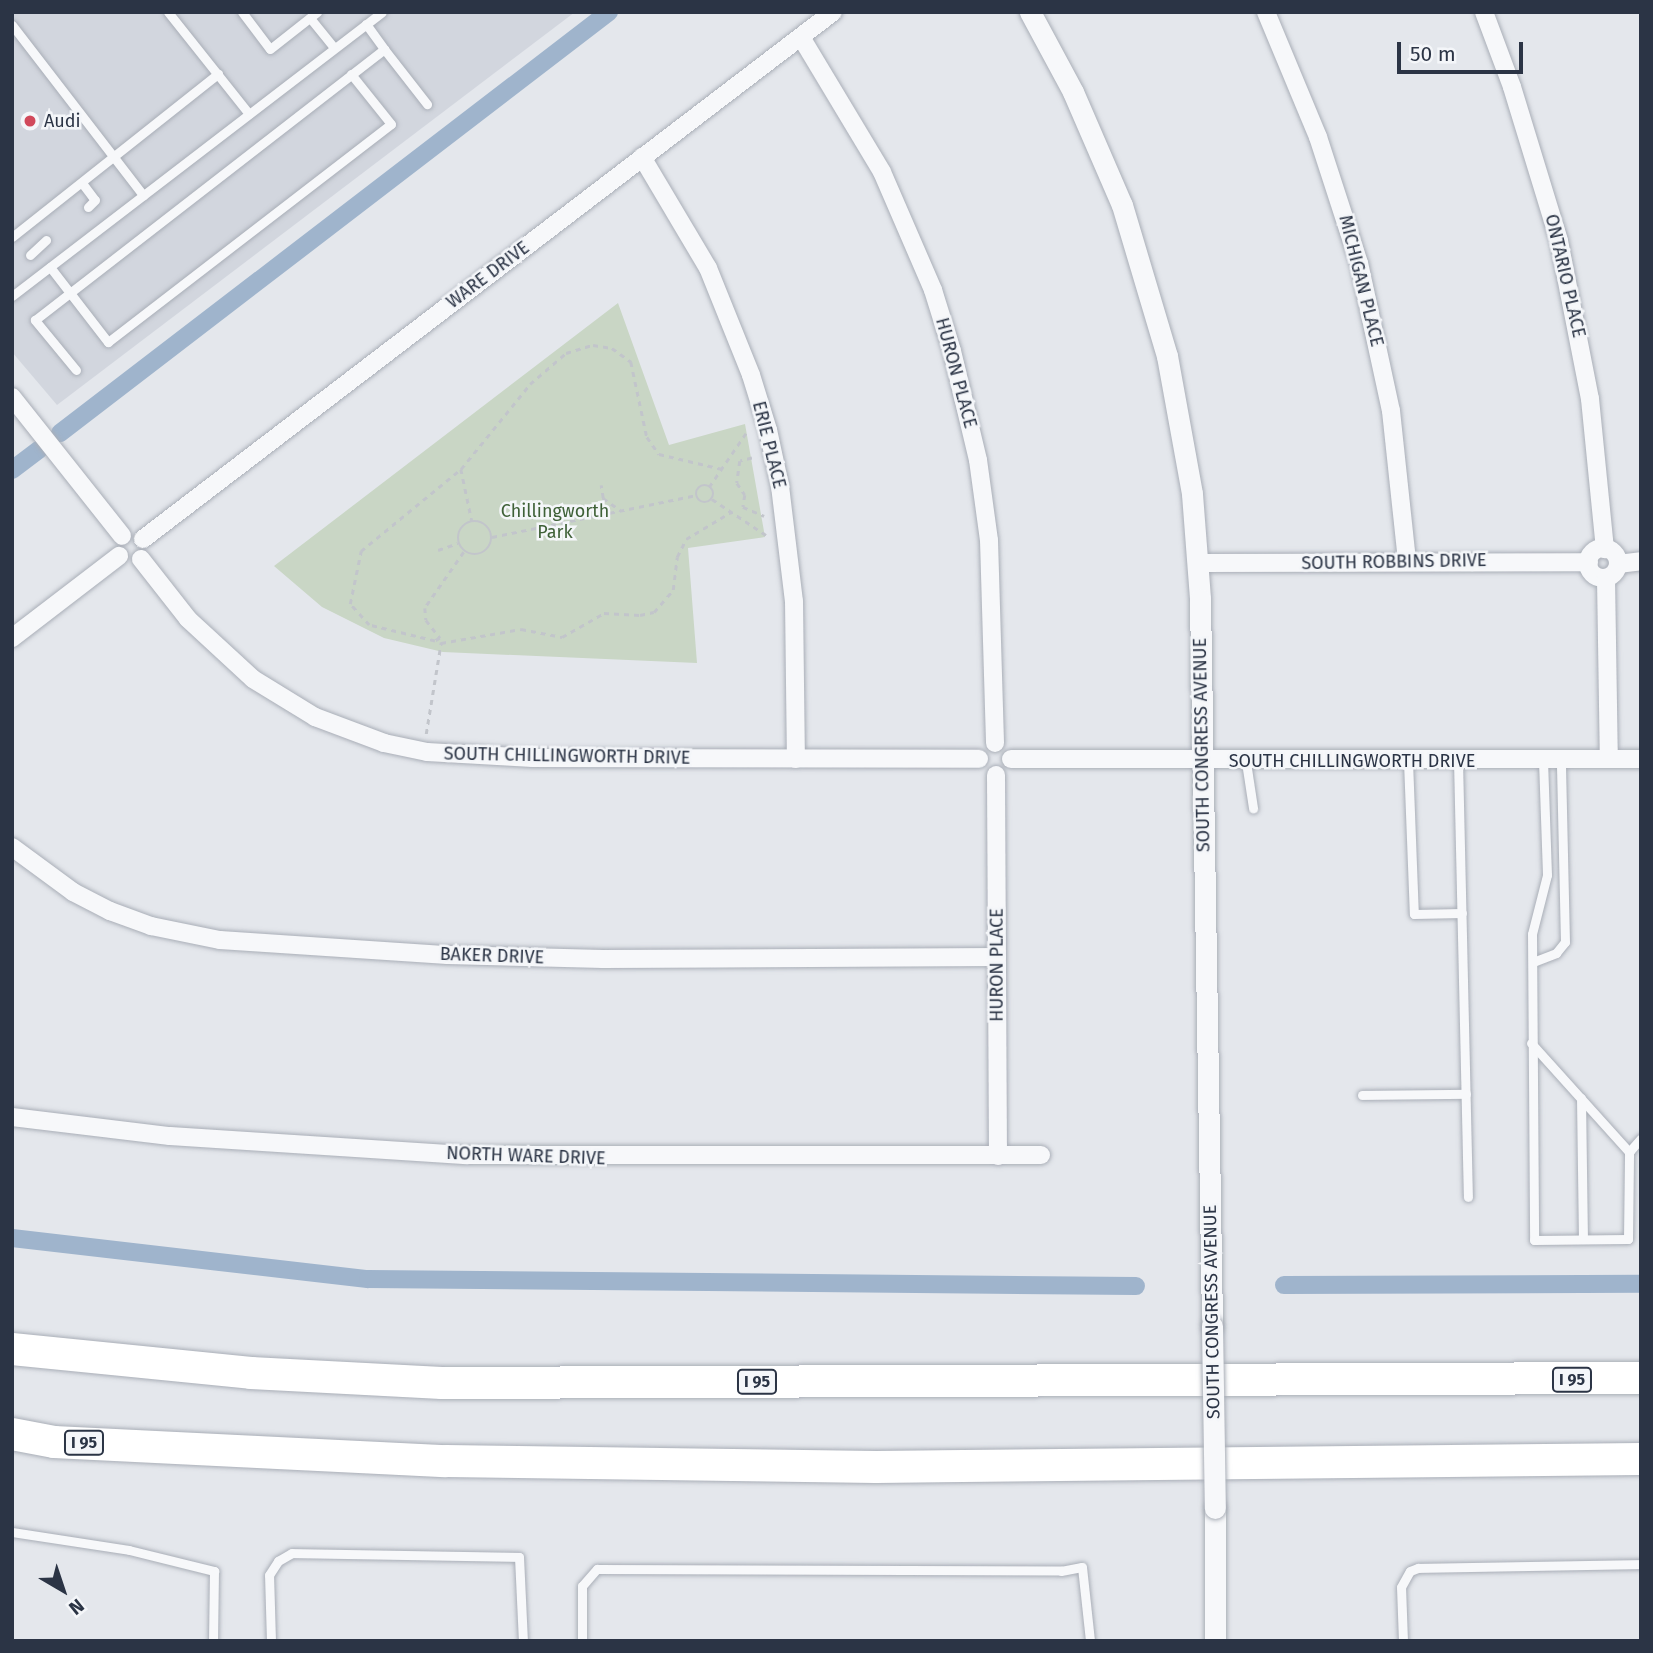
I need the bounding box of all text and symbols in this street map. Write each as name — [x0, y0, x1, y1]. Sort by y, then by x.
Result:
scale bar — [1401, 28, 1527, 72]
text: 50 m — [1410, 41, 1456, 67]
place label: Audi — [44, 110, 81, 132]
marker: Audi — [22, 113, 38, 129]
street label: ONTARIO PLACE — [1540, 212, 1590, 340]
street label: MICHIGAN PLACE — [1334, 213, 1388, 349]
street label: WARE DRIVE — [442, 237, 534, 313]
street label: HURON PLACE — [931, 315, 981, 431]
street label: ERIE PLACE — [748, 399, 790, 491]
park label: Chillingworth Park — [501, 501, 609, 544]
street label: SOUTH ROBBINS DRIVE — [1301, 550, 1487, 574]
street label: SOUTH CONGRESS AVENUE — [1189, 638, 1215, 852]
street label: SOUTH CHILLINGWORTH DRIVE — [444, 743, 690, 769]
street label: SOUTH CHILLINGWORTH DRIVE — [1229, 750, 1475, 772]
street label: HURON PLACE — [986, 908, 1008, 1022]
street label: BAKER DRIVE — [439, 943, 545, 969]
street label: NORTH WARE DRIVE — [446, 1142, 606, 1170]
street label: SOUTH CONGRESS AVENUE — [1199, 1205, 1225, 1419]
road number: I 95 — [1551, 1368, 1593, 1392]
road number: I 95 — [736, 1370, 778, 1394]
road number: I 95 — [63, 1430, 105, 1456]
north arrow — [28, 1555, 98, 1625]
text: N — [64, 1594, 89, 1620]

